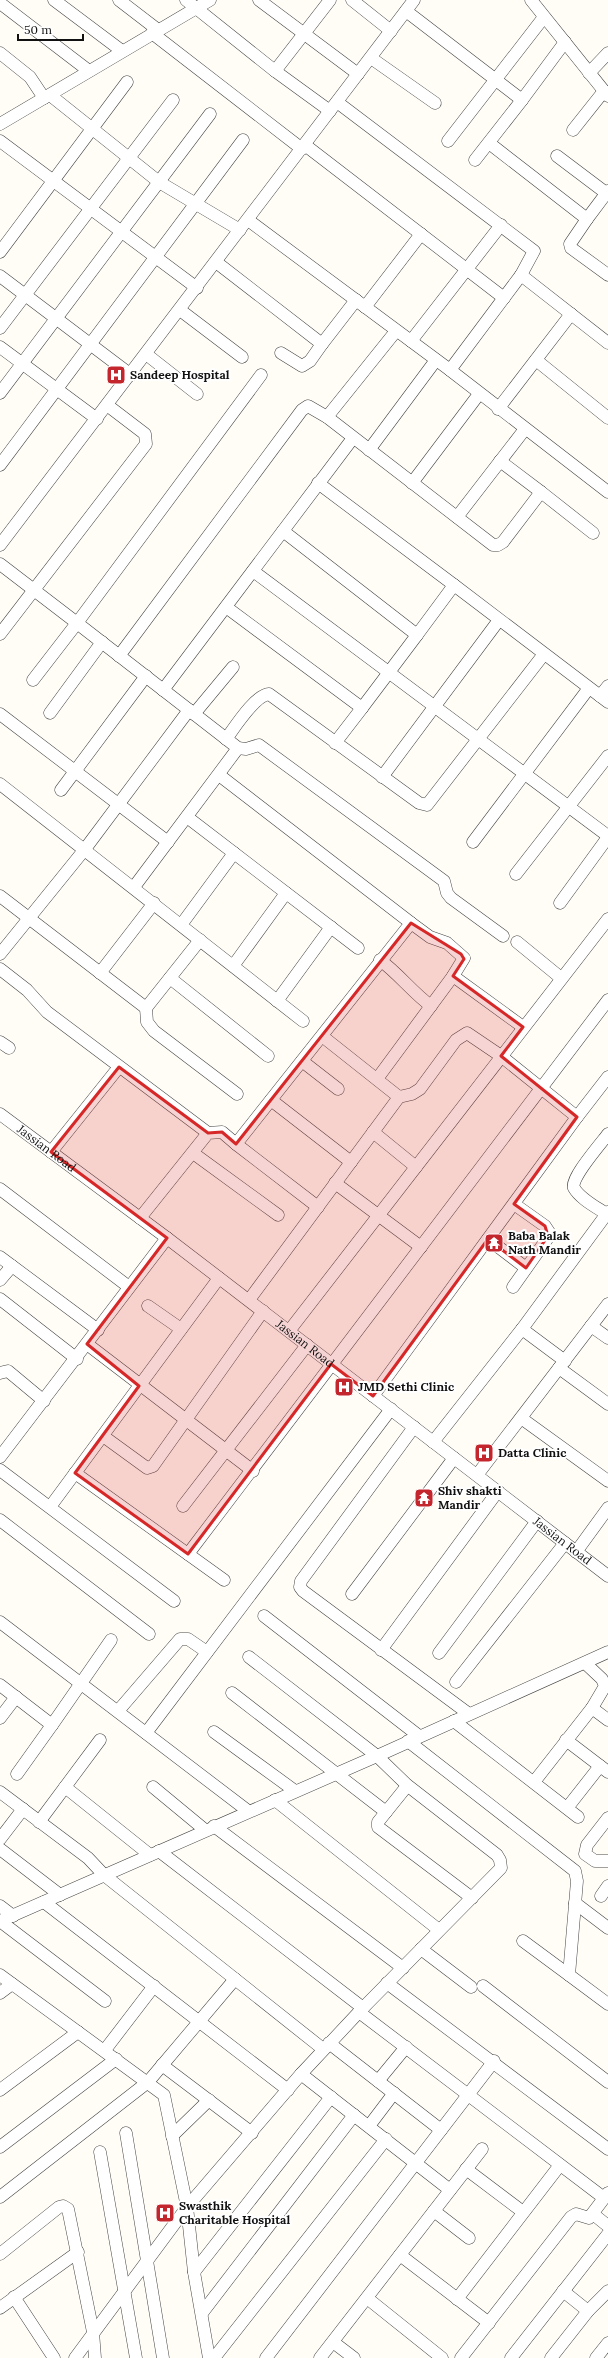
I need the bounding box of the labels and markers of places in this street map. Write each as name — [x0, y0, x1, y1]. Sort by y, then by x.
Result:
hospital icon: Sandeep Hospital — [105, 364, 127, 386]
place label: Sandeep Hospital — [130, 367, 230, 382]
place label: Baba Balak Nath Mandir — [508, 1228, 581, 1257]
temple icon: Baba Balak Nath Mandir — [483, 1232, 505, 1254]
hospital icon: JMD Sethi Clinic — [333, 1376, 355, 1398]
place label: JMD Sethi Clinic — [358, 1379, 455, 1394]
hospital icon: Datta Clinic — [473, 1442, 495, 1464]
place label: Datta Clinic — [498, 1445, 567, 1460]
place label: Shiv shakti Mandir — [438, 1483, 502, 1512]
temple icon: Shiv shakti Mandir — [413, 1487, 435, 1509]
place label: Swasthik Charitable Hospital — [179, 2198, 290, 2227]
hospital icon: Swasthik Charitable Hospital — [154, 2202, 176, 2224]

